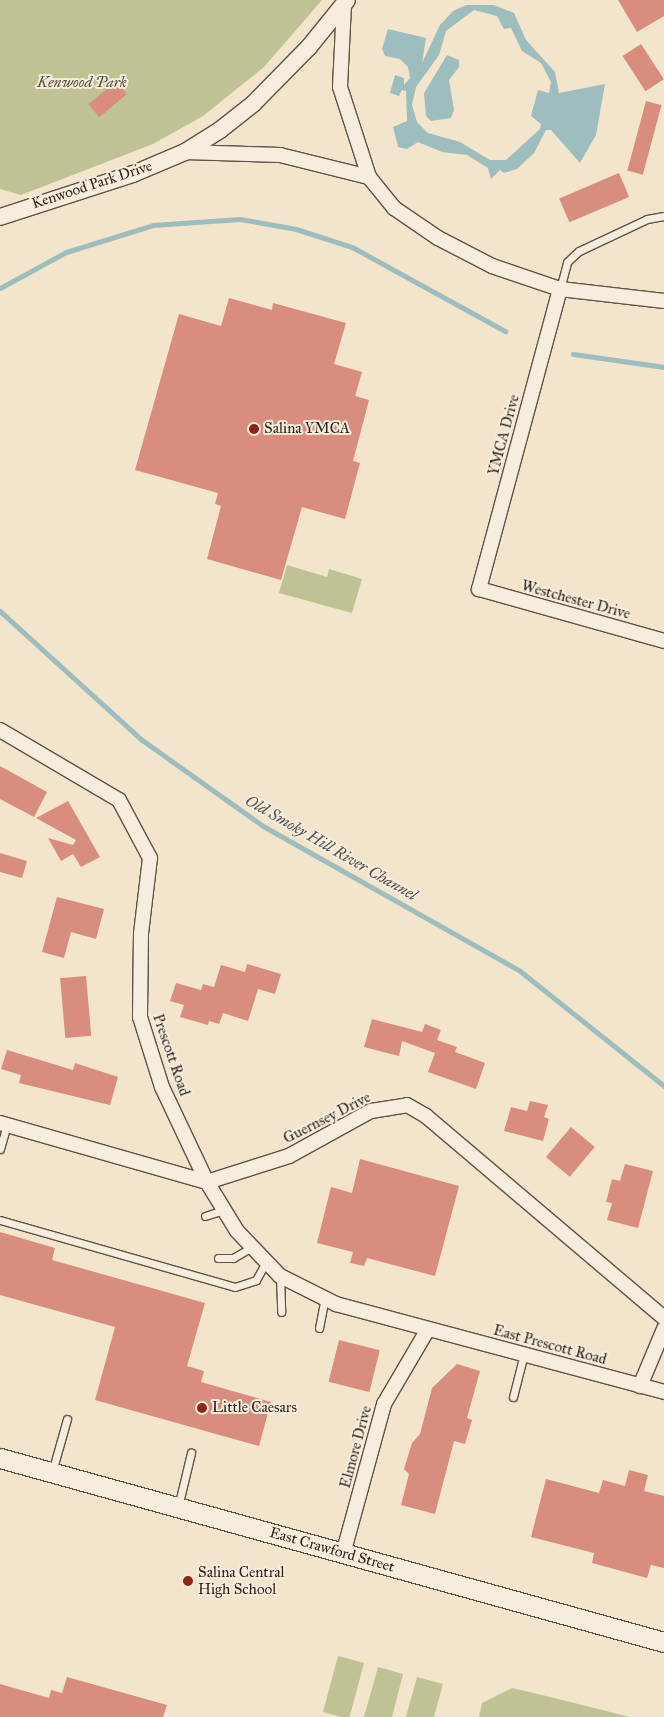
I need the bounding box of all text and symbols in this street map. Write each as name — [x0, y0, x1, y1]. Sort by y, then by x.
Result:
park label: Kenwood Park — [37, 74, 127, 92]
street label: Kenwood Park Drive — [30, 157, 154, 213]
street label: YMCA Drive — [485, 393, 523, 477]
place label: Salina YMCA — [264, 420, 350, 438]
marker: Salina YMCA — [248, 423, 260, 435]
street label: Westchester Drive — [520, 577, 632, 623]
water label: Old Smoky Hill River Channel — [242, 791, 420, 905]
street label: Prescott Road — [149, 1012, 193, 1098]
street label: Guernsey Drive — [280, 1088, 374, 1148]
street label: East Prescott Road — [491, 1321, 609, 1369]
place label: Little Caesars — [212, 1399, 297, 1417]
marker: Little Caesars — [196, 1402, 208, 1414]
street label: Elmore Drive — [336, 1404, 376, 1490]
street label: East Crawford Street — [267, 1524, 397, 1576]
place label: Salina Central High School — [198, 1563, 285, 1598]
marker: Salina Central High School — [182, 1575, 194, 1587]

